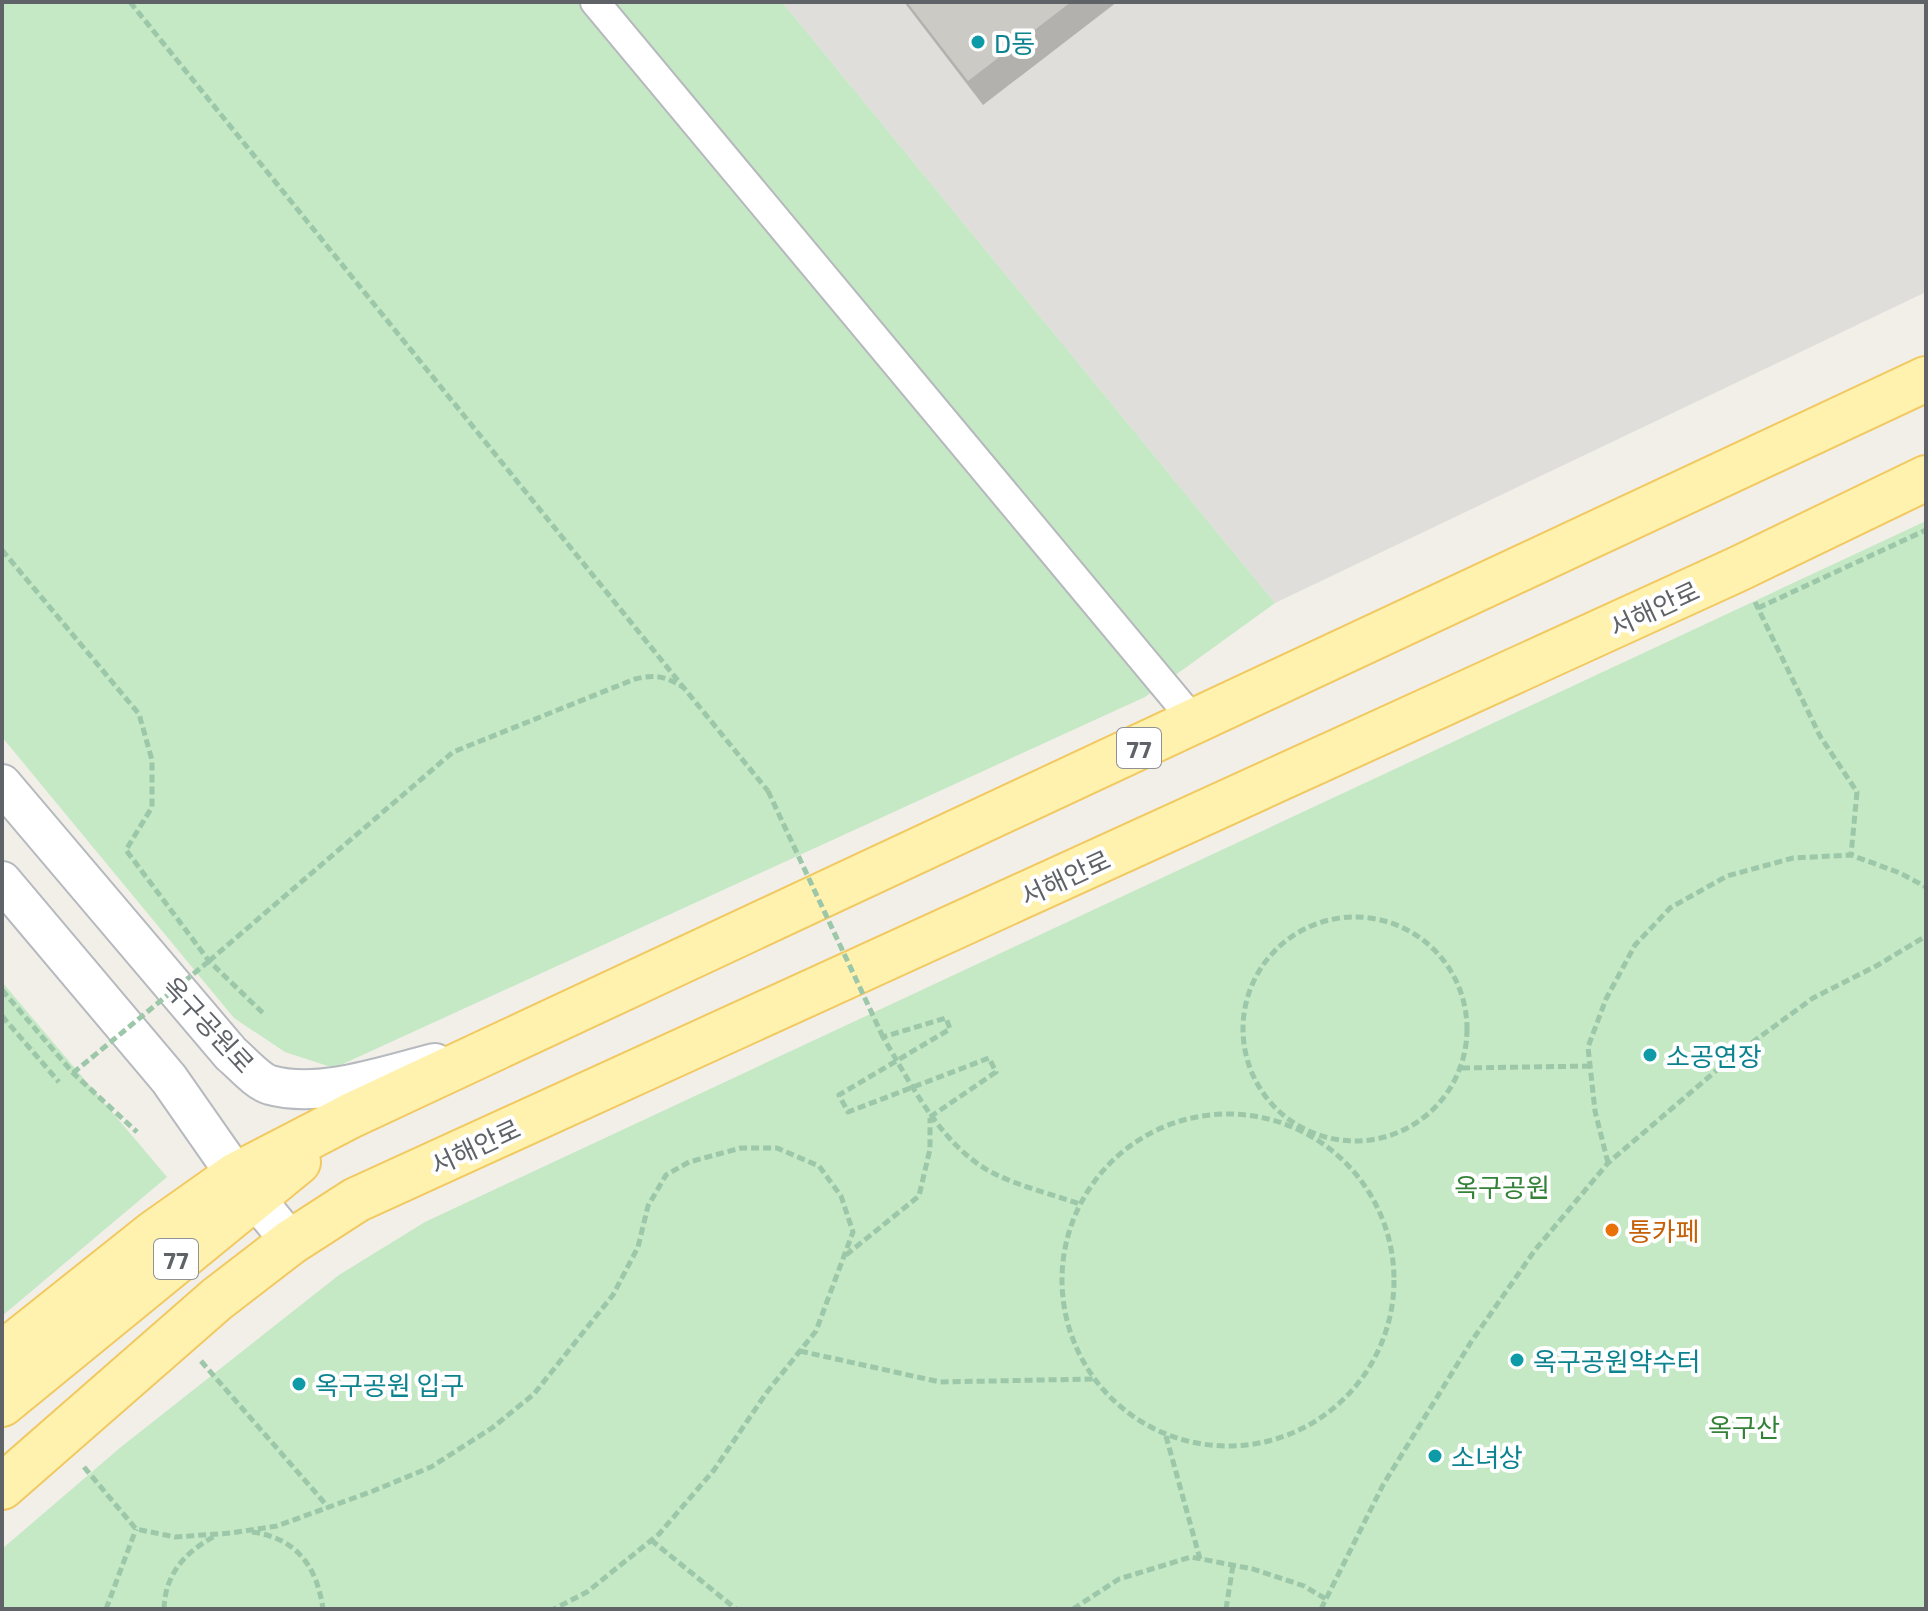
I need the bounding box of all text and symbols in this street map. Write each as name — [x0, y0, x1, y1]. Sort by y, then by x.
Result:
place label: D동 — [994, 27, 1035, 58]
marker: D동 — [969, 33, 987, 51]
street label: 서해안로 — [1604, 574, 1704, 642]
road number: 77 — [1117, 728, 1161, 768]
street label: 서해안로 — [1015, 843, 1115, 911]
street label: 옥구공원로 — [157, 970, 261, 1078]
place label: 소공연장 — [1666, 1040, 1762, 1071]
marker: 소공연장 — [1641, 1046, 1659, 1064]
street label: 서해안로 — [425, 1112, 525, 1180]
park label: 옥구공원 — [1454, 1171, 1550, 1202]
place label: 통카페 — [1628, 1215, 1700, 1246]
marker: 통카페 — [1603, 1221, 1621, 1239]
road number: 77 — [154, 1239, 198, 1279]
place label: 옥구공원약수터 — [1533, 1345, 1700, 1376]
marker: 옥구공원약수터 — [1508, 1351, 1526, 1369]
place label: 옥구공원 입구 — [315, 1369, 464, 1400]
marker: 옥구공원 입구 — [290, 1375, 308, 1393]
park label: 옥구산 — [1708, 1411, 1780, 1442]
place label: 소녀상 — [1451, 1441, 1523, 1472]
marker: 소녀상 — [1426, 1447, 1444, 1465]

